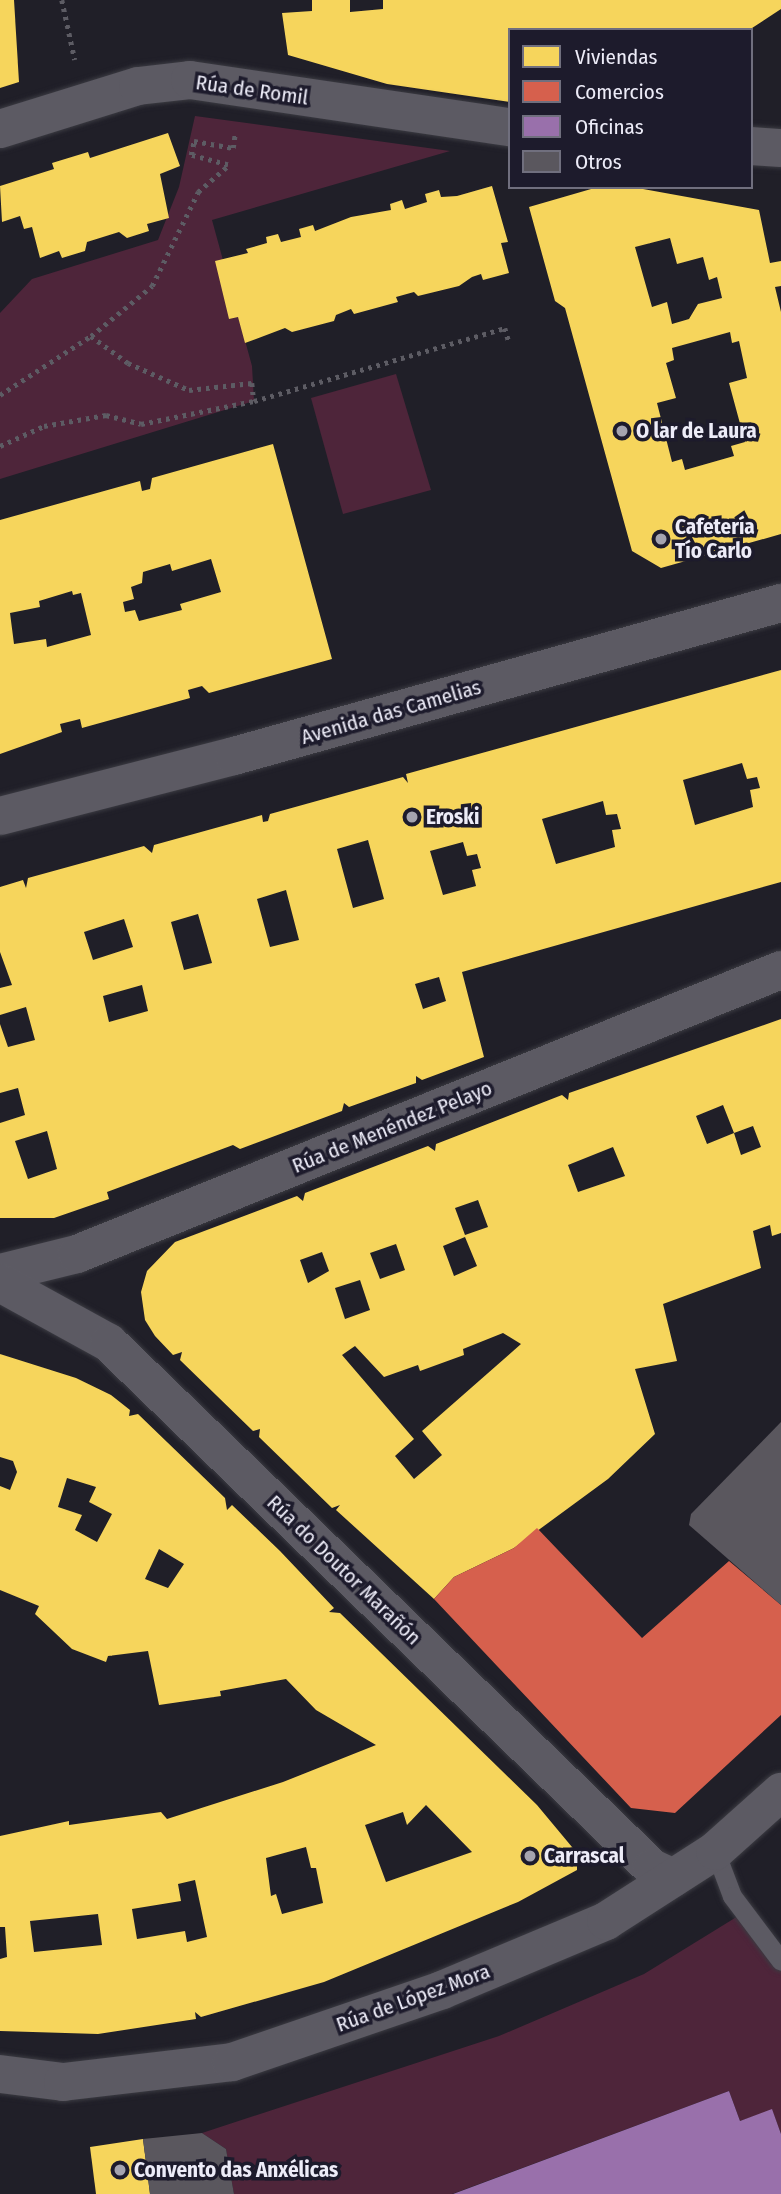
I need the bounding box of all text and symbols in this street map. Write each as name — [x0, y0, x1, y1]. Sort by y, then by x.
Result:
legend — [508, 28, 753, 189]
text: Viviendas — [575, 44, 657, 70]
street label: Rúa de Romil — [194, 70, 310, 110]
text: Comercios — [575, 79, 664, 105]
text: Oficinas — [575, 114, 644, 140]
text: Otros — [575, 149, 622, 175]
place label: O lar de Laura — [636, 418, 757, 444]
marker: O lar de Laura — [614, 423, 630, 439]
place label: Cafetería Tío Carlo — [675, 514, 755, 564]
marker: Cafetería Tío Carlo — [653, 531, 669, 547]
street label: Avenida das Camelias — [298, 674, 484, 750]
place label: Eroski — [426, 804, 479, 830]
marker: Eroski — [404, 809, 420, 825]
street label: Rúa de Menéndez Pelayo — [288, 1075, 496, 1179]
street label: Rúa do Doutor Marañón — [262, 1490, 426, 1650]
place label: Carrascal — [544, 1843, 624, 1869]
marker: Carrascal — [522, 1848, 538, 1864]
street label: Rúa de López Mora — [333, 1959, 493, 2037]
place label: Convento das Anxélicas — [134, 2157, 338, 2183]
marker: Convento das Anxélicas — [112, 2162, 128, 2178]

